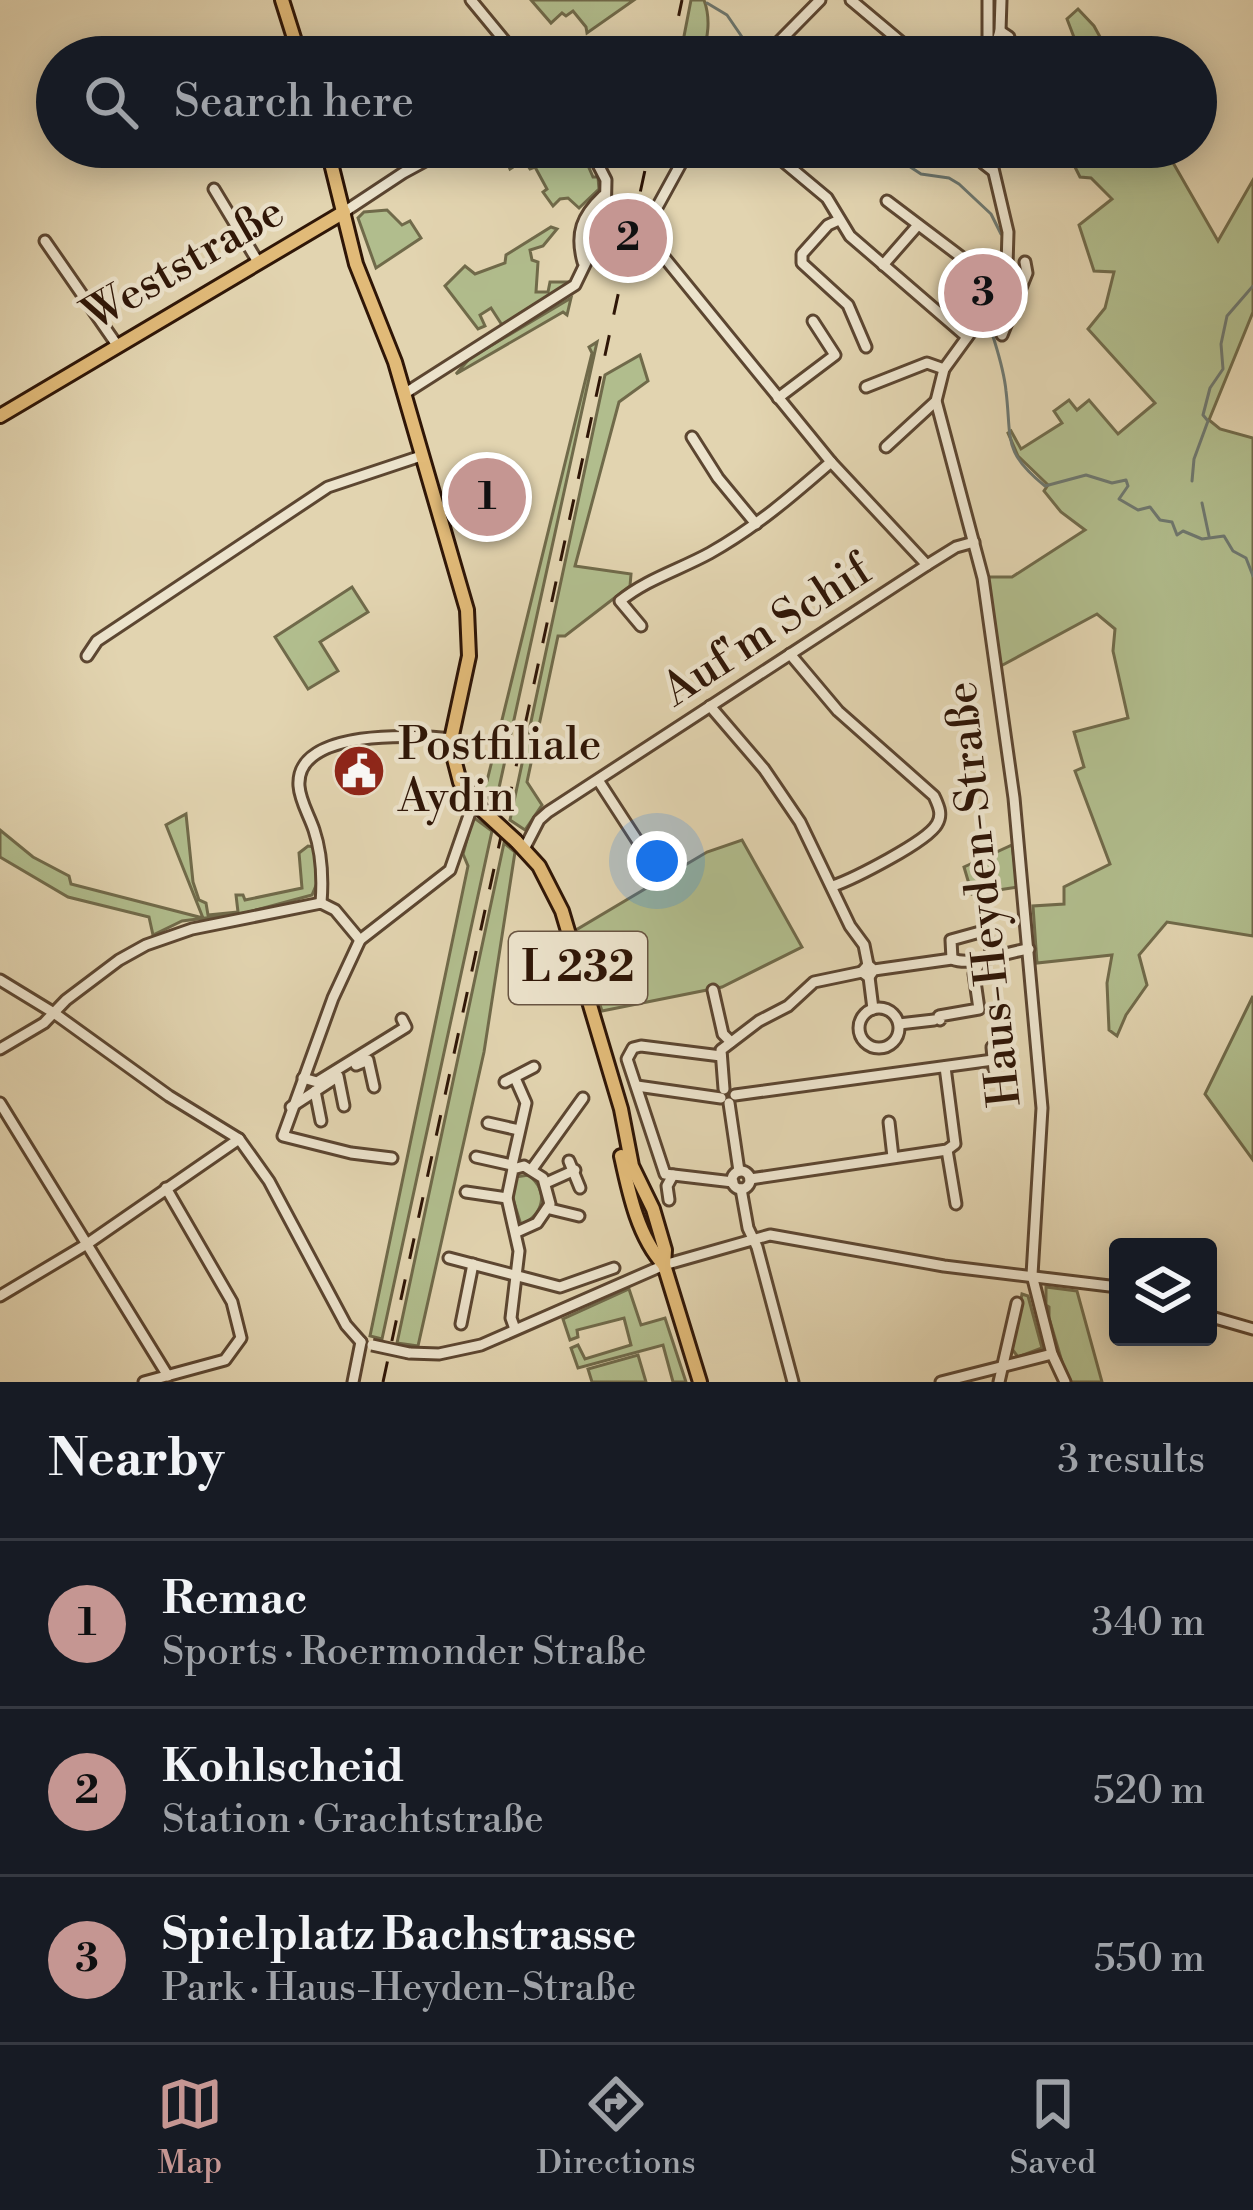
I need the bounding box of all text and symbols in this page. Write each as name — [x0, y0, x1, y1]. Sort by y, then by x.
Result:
search box — [36, 36, 1217, 168]
icon: search — [78, 69, 144, 135]
text: Search here — [174, 74, 414, 131]
street label: Weststraße — [72, 184, 295, 345]
pin: 2 — [589, 193, 667, 283]
pin: 3 — [944, 248, 1022, 338]
pin: 1 — [448, 452, 526, 542]
street label: Auf'm Schif — [651, 542, 883, 720]
street label: Haus-Heyden-Straße — [933, 678, 1035, 1110]
place label: Postfiliale Aydin — [397, 717, 602, 826]
public building icon: Postfiliale Aydin — [331, 743, 387, 799]
your location — [627, 831, 687, 891]
road number: L 232 — [509, 932, 647, 1004]
map controls — [1109, 1238, 1217, 1346]
button: layers — [1109, 1238, 1217, 1346]
text: Nearby — [48, 1428, 224, 1492]
text: 3 results — [1057, 1436, 1205, 1485]
text: Remac — [162, 1571, 307, 1628]
text: 1 — [78, 1599, 96, 1648]
text: 340 m — [1092, 1599, 1205, 1648]
text: Sports · Roermonder Straße — [162, 1628, 646, 1677]
text: Kohlscheid — [162, 1739, 404, 1796]
text: 2 — [75, 1767, 99, 1816]
text: 520 m — [1093, 1767, 1205, 1816]
text: Station · Grachtstraße — [162, 1796, 544, 1845]
text: Spielplatz Bachstrasse — [162, 1907, 636, 1964]
text: 3 — [75, 1935, 99, 1984]
text: 550 m — [1094, 1935, 1205, 1984]
text: Park · Haus-Heyden-Straße — [162, 1964, 636, 2013]
tab: Map — [157, 2071, 223, 2184]
tab: Directions — [537, 2071, 696, 2184]
tab: Saved — [1009, 2071, 1096, 2184]

